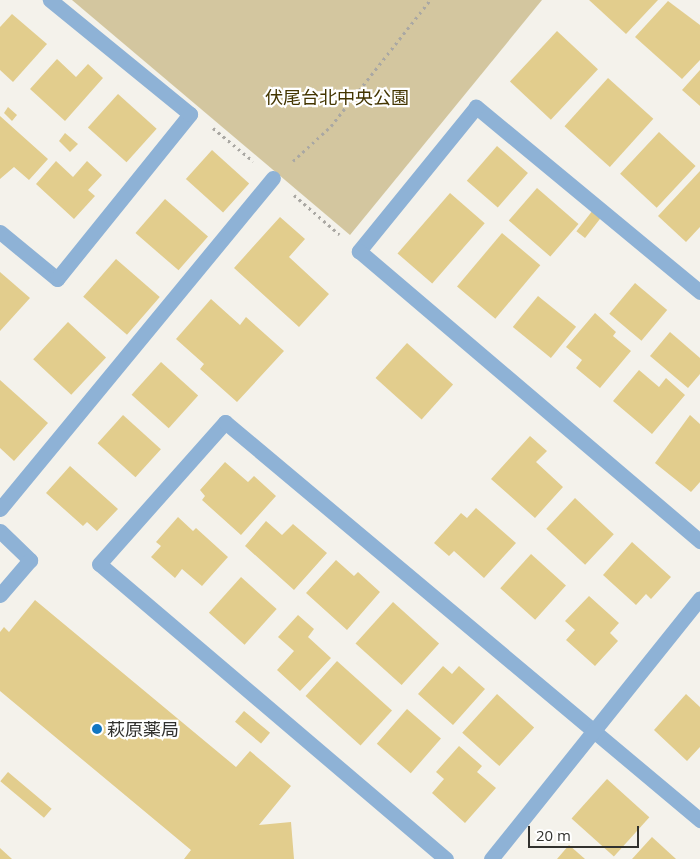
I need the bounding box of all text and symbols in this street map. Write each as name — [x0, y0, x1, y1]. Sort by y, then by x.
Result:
park label: 伏尾台北中央公園 — [265, 86, 409, 108]
place label: 萩原薬局 — [107, 718, 179, 740]
marker: 萩原薬局 — [91, 723, 103, 735]
scale bar — [530, 816, 641, 848]
text: 20 m — [536, 825, 571, 845]

